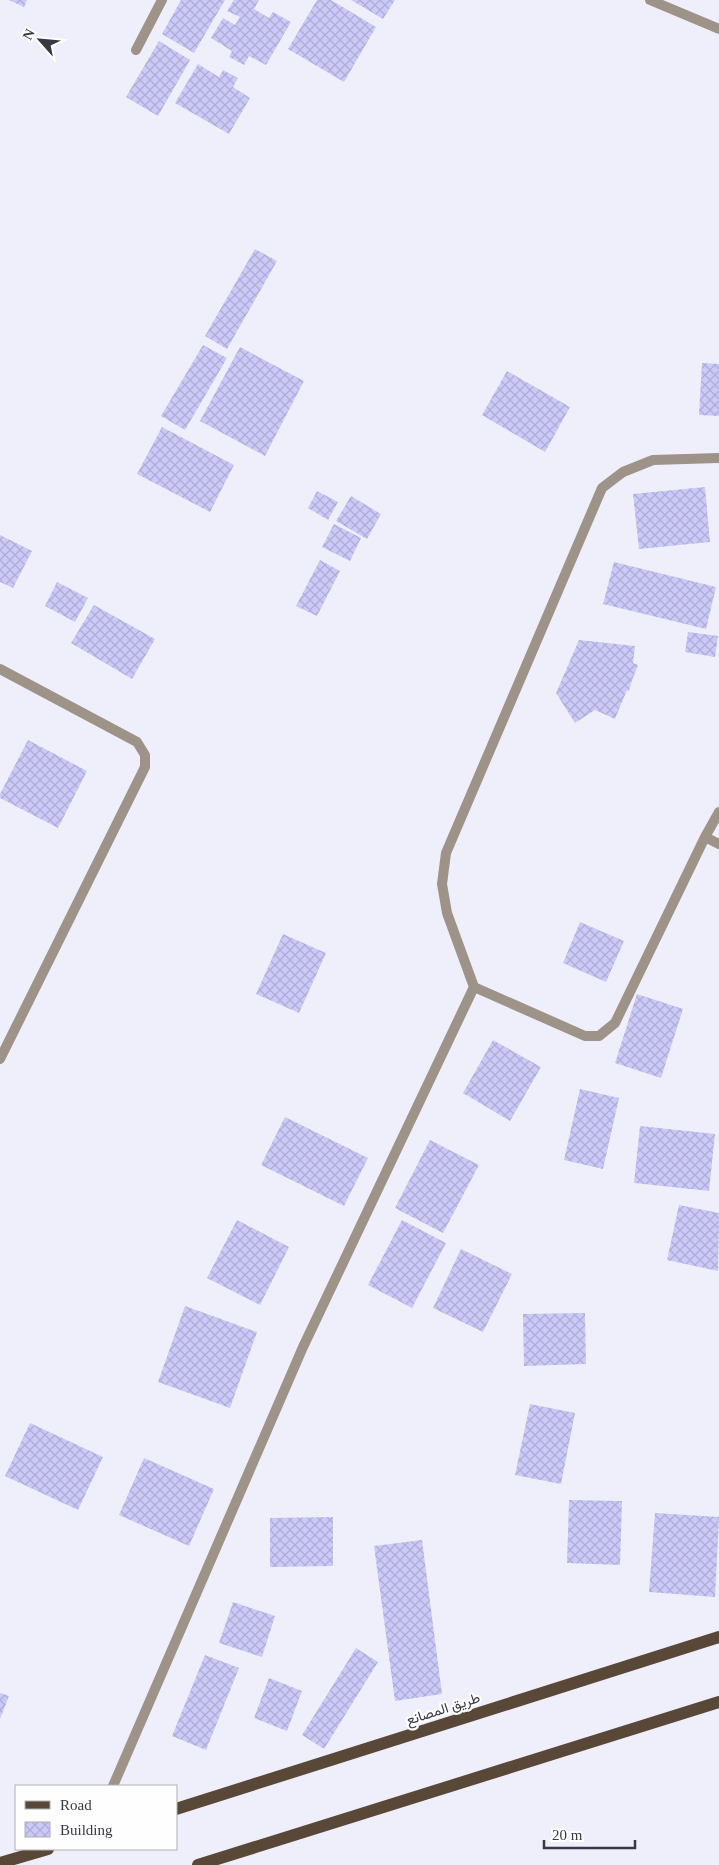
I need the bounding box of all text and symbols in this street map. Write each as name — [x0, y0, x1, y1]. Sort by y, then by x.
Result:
north arrow — [15, 15, 65, 65]
text: N — [20, 26, 38, 42]
street label: طريق المصانع — [404, 1690, 483, 1731]
legend — [15, 1785, 178, 1850]
text: Road — [60, 1797, 92, 1813]
scale bar — [544, 1818, 635, 1850]
text: Building — [60, 1822, 113, 1838]
text: 20 m — [552, 1827, 583, 1843]

